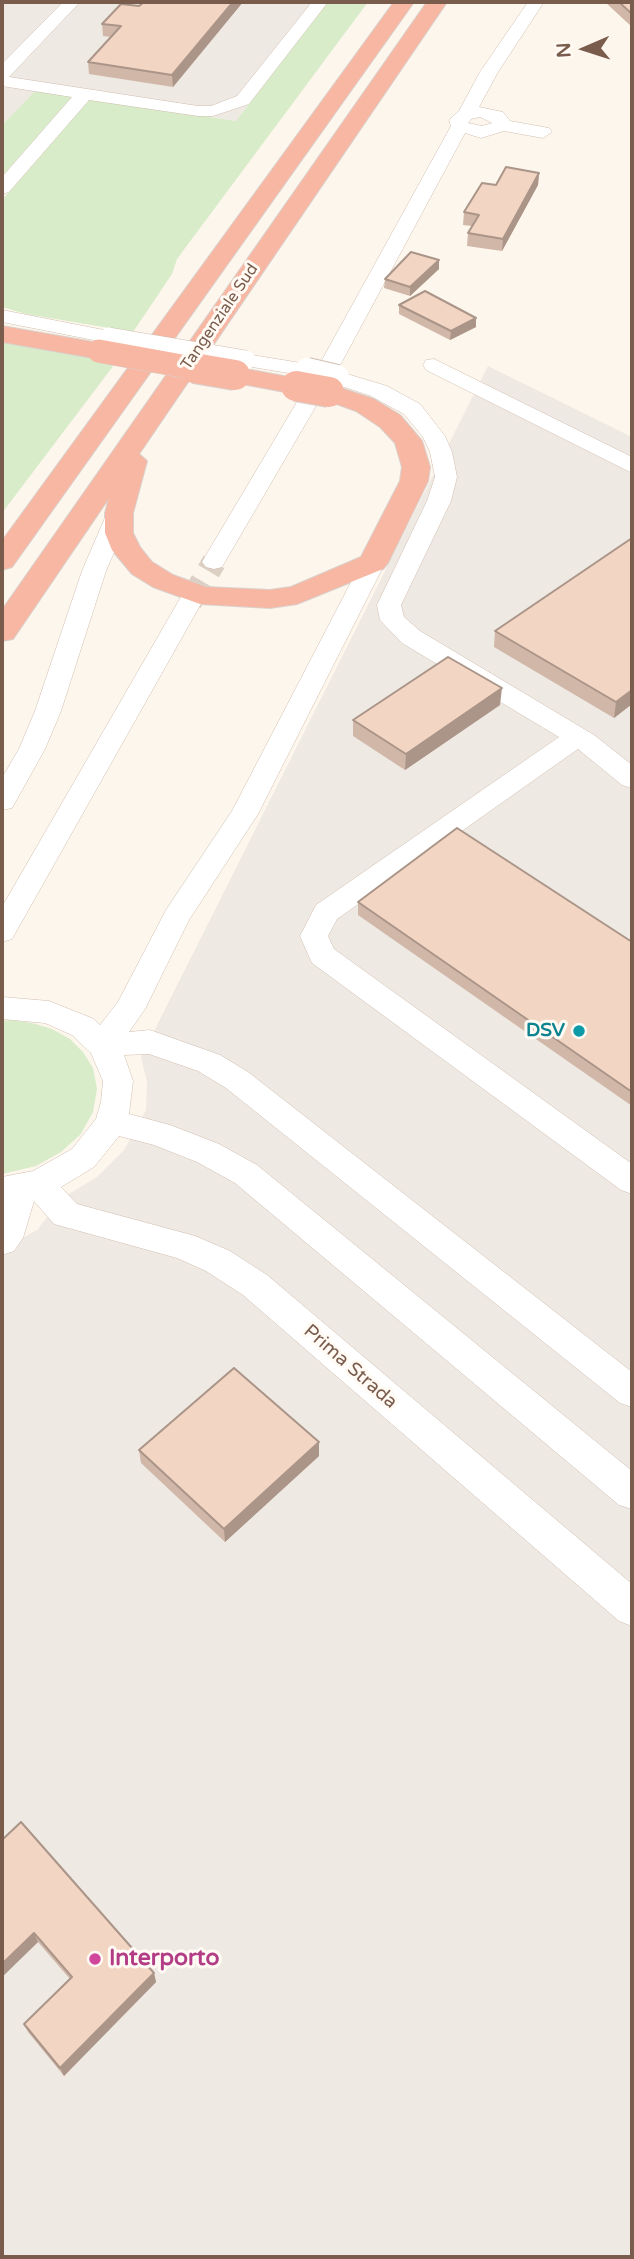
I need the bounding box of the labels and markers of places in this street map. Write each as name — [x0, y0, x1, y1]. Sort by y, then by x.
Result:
place label: DSV — [526, 1020, 565, 1042]
marker: DSV — [571, 1023, 587, 1039]
place label: Interporto — [109, 1945, 219, 1973]
marker: Interporto — [87, 1951, 103, 1967]

